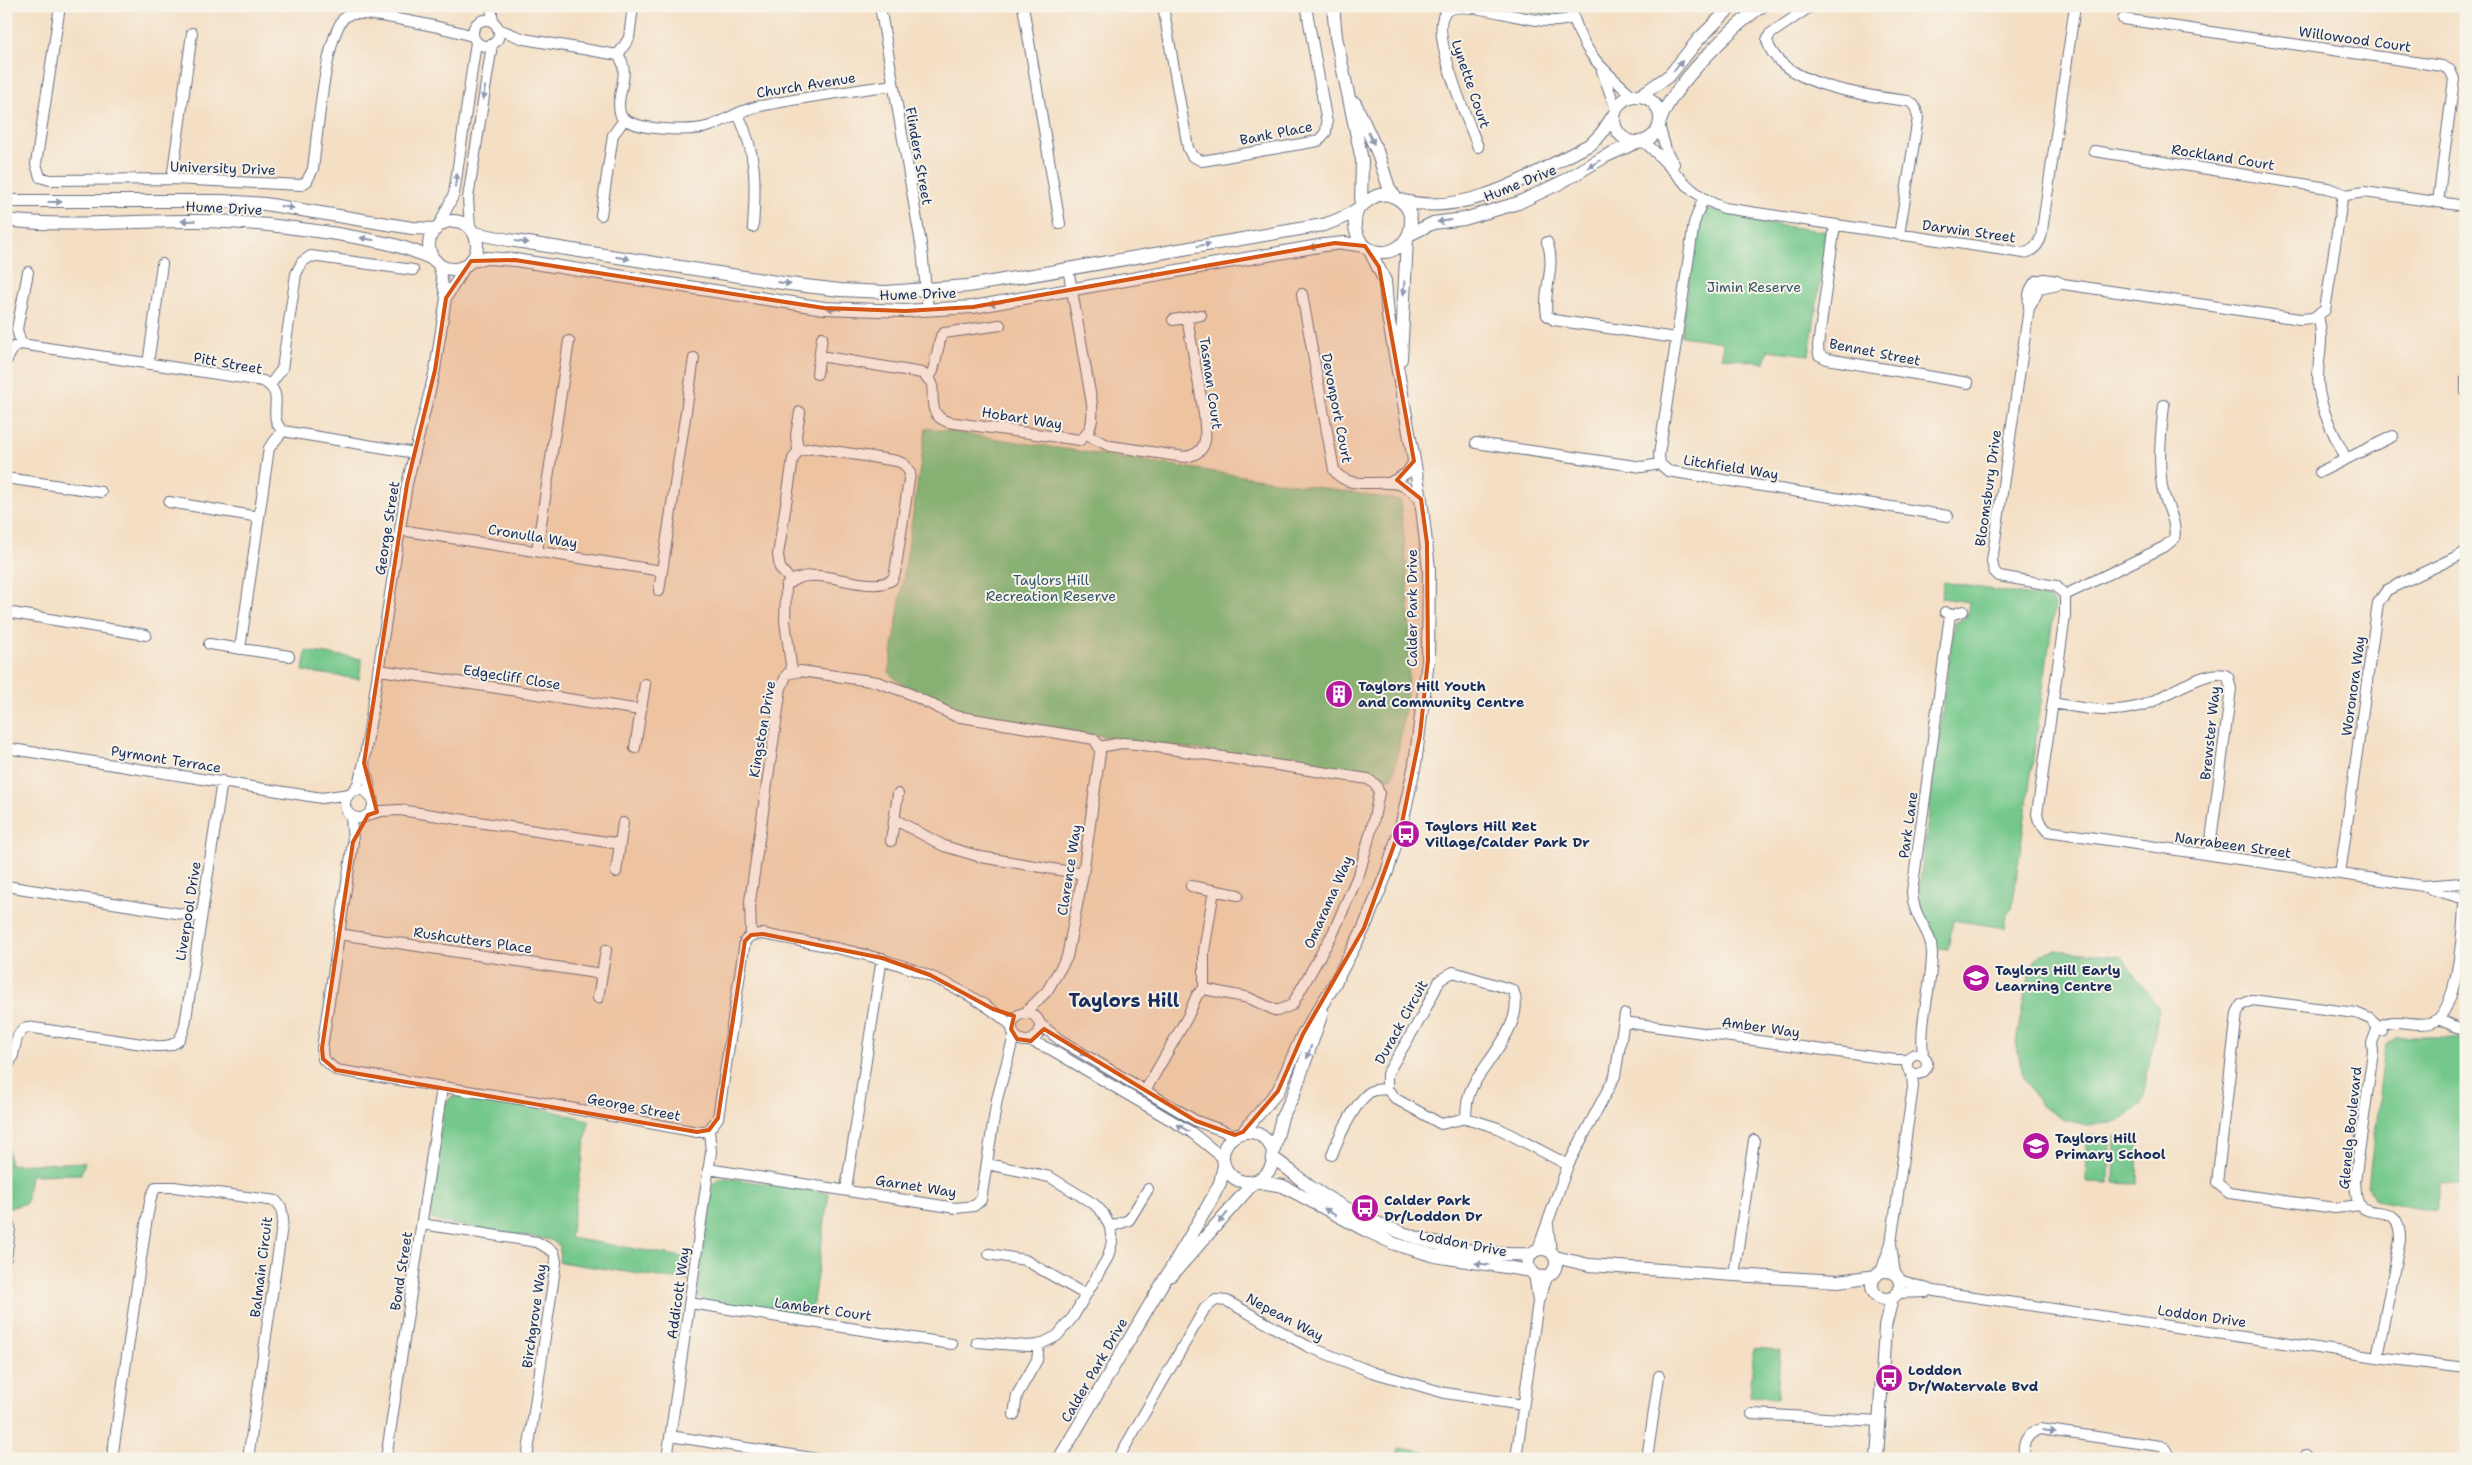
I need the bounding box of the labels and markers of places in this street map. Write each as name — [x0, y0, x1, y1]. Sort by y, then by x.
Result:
place label: Taylors Hill Youth and Community Centre — [1358, 677, 1524, 711]
building icon: Taylors Hill Youth and Community Centre — [1324, 679, 1354, 709]
place label: Taylors Hill Ret Village/Calder Park Dr — [1425, 817, 1590, 851]
bus stop icon: Taylors Hill Ret Village/Calder Park Dr — [1391, 819, 1421, 849]
place label: Taylors Hill Early Learning Centre — [1995, 961, 2121, 995]
school or university icon: Taylors Hill Early Learning Centre — [1961, 963, 1991, 993]
place label: Taylors Hill Primary School — [2055, 1129, 2166, 1163]
school or university icon: Taylors Hill Primary School — [2021, 1131, 2051, 1161]
place label: Calder Park Dr/Loddon Dr — [1384, 1191, 1483, 1225]
bus stop icon: Calder Park Dr/Loddon Dr — [1350, 1193, 1380, 1223]
place label: Loddon Dr/Watervale Bvd — [1908, 1361, 2039, 1395]
bus stop icon: Loddon Dr/Watervale Bvd — [1874, 1363, 1904, 1393]

